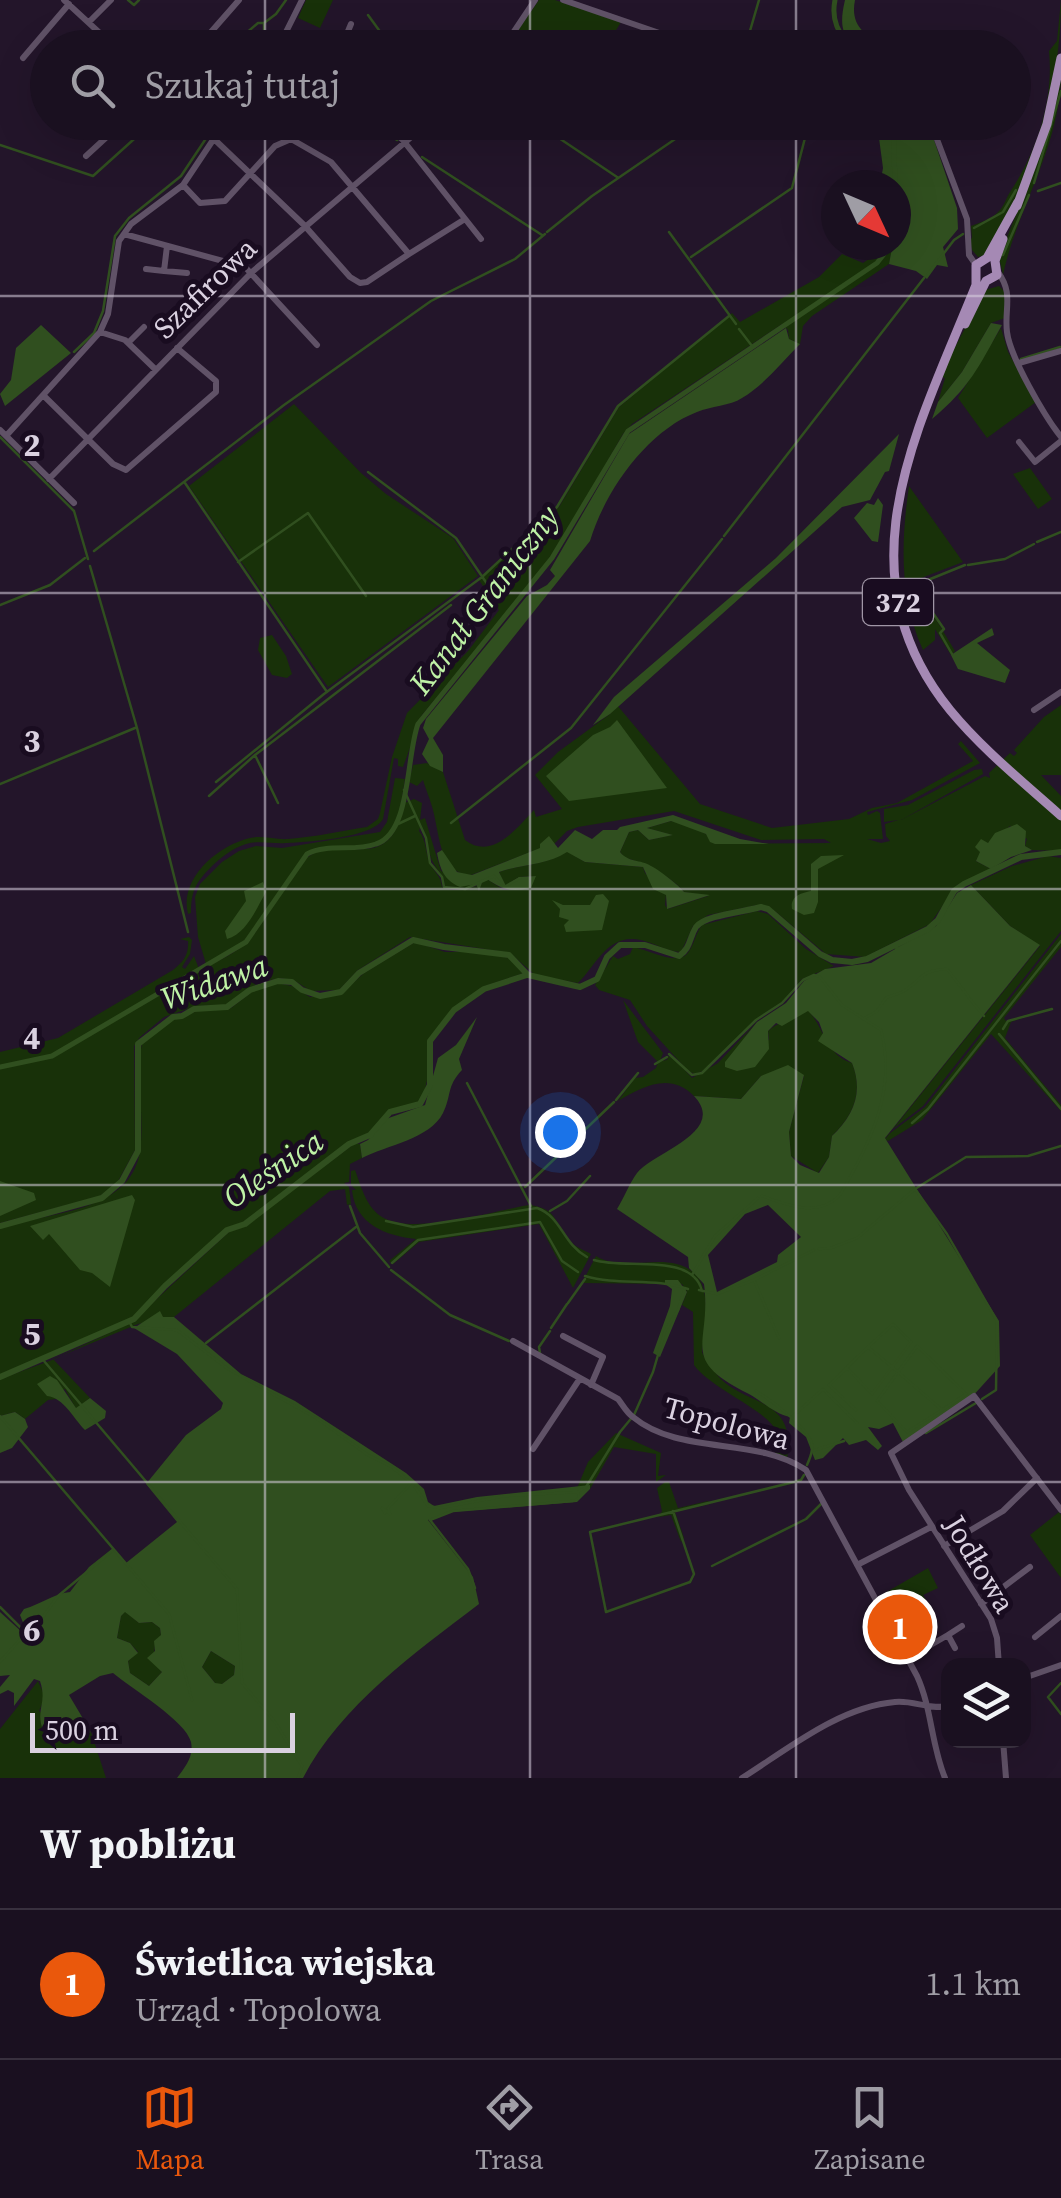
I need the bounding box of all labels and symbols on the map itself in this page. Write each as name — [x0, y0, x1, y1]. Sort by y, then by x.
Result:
north arrow — [821, 170, 911, 260]
street label: Szafirowa — [144, 228, 266, 348]
text: 2 — [23, 423, 41, 467]
water label: Kanał Graniczny — [398, 496, 570, 704]
road number: 372 — [863, 579, 933, 625]
text: 3 — [23, 719, 41, 763]
water label: Widawa — [155, 943, 274, 1021]
text: 4 — [23, 1016, 41, 1060]
your location — [535, 1107, 586, 1158]
water label: Oleśnica — [214, 1119, 332, 1219]
text: 5 — [23, 1312, 41, 1356]
street label: Topolowa — [659, 1387, 795, 1460]
street label: Jodłowa — [934, 1507, 1026, 1621]
pin: 1 — [868, 1590, 932, 1664]
text: 6 — [23, 1608, 41, 1652]
scale bar — [30, 1708, 295, 1752]

